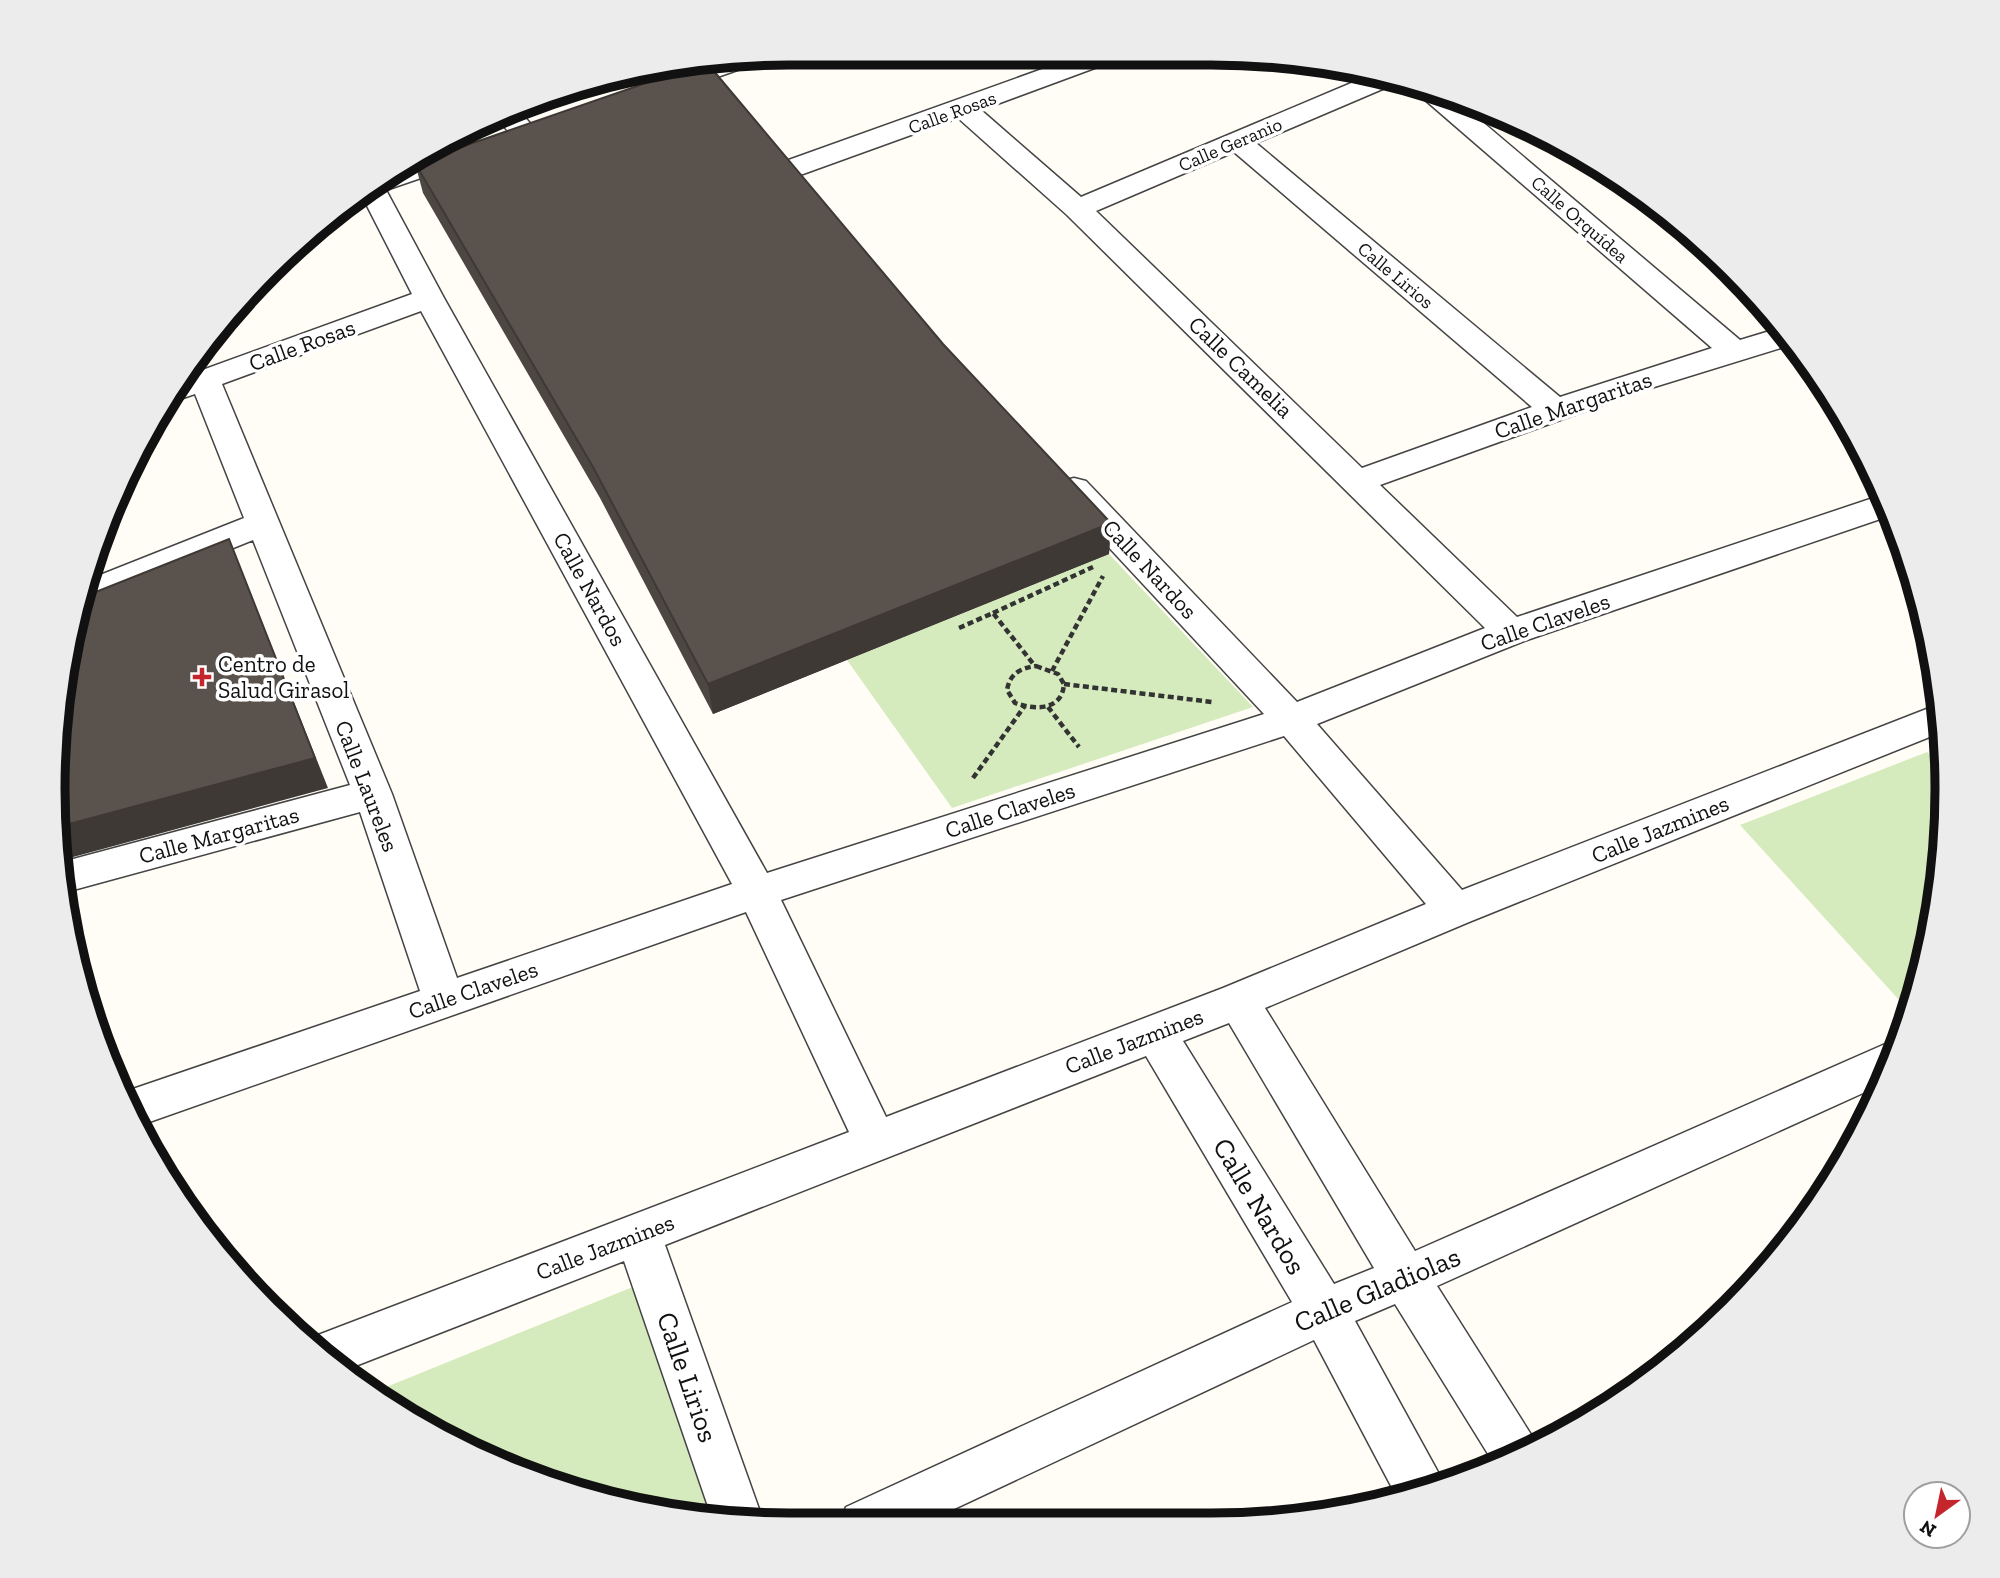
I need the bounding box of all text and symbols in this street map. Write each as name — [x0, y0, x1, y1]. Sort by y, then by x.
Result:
street label: Calle Rosas — [905, 86, 999, 139]
street label: Calle Geranio — [1175, 112, 1286, 177]
street label: Calle Orquídea — [1526, 171, 1633, 268]
street label: Calle Lirios — [1353, 237, 1438, 314]
street label: Calle Camelia — [1183, 310, 1299, 424]
street label: Calle Rosas — [245, 313, 359, 377]
street label: Calle Margaritas — [1491, 365, 1655, 445]
street label: Calle Nardos — [1097, 513, 1203, 625]
street label: Calle Nardos — [547, 527, 633, 651]
street label: Calle Claveles — [1477, 587, 1613, 657]
place label: Centro de Salud Girasol — [218, 650, 349, 704]
marker: Centro de Salud Girasol — [192, 667, 212, 687]
street label: Calle Laureles — [329, 716, 405, 856]
street label: Calle Claveles — [941, 776, 1079, 844]
street label: Calle Jazmines — [1587, 789, 1733, 869]
street label: Calle Margaritas — [136, 800, 302, 870]
street label: Calle Claveles — [405, 955, 541, 1025]
street label: Calle Jazmines — [1061, 1002, 1207, 1080]
street label: Calle Nardos — [1206, 1132, 1313, 1280]
street label: Calle Jazmines — [532, 1208, 678, 1286]
street label: Calle Gladiolas — [1289, 1240, 1465, 1339]
street label: Calle Lirios — [650, 1308, 725, 1447]
north arrow — [1902, 1480, 1972, 1550]
text: N — [1916, 1515, 1940, 1542]

